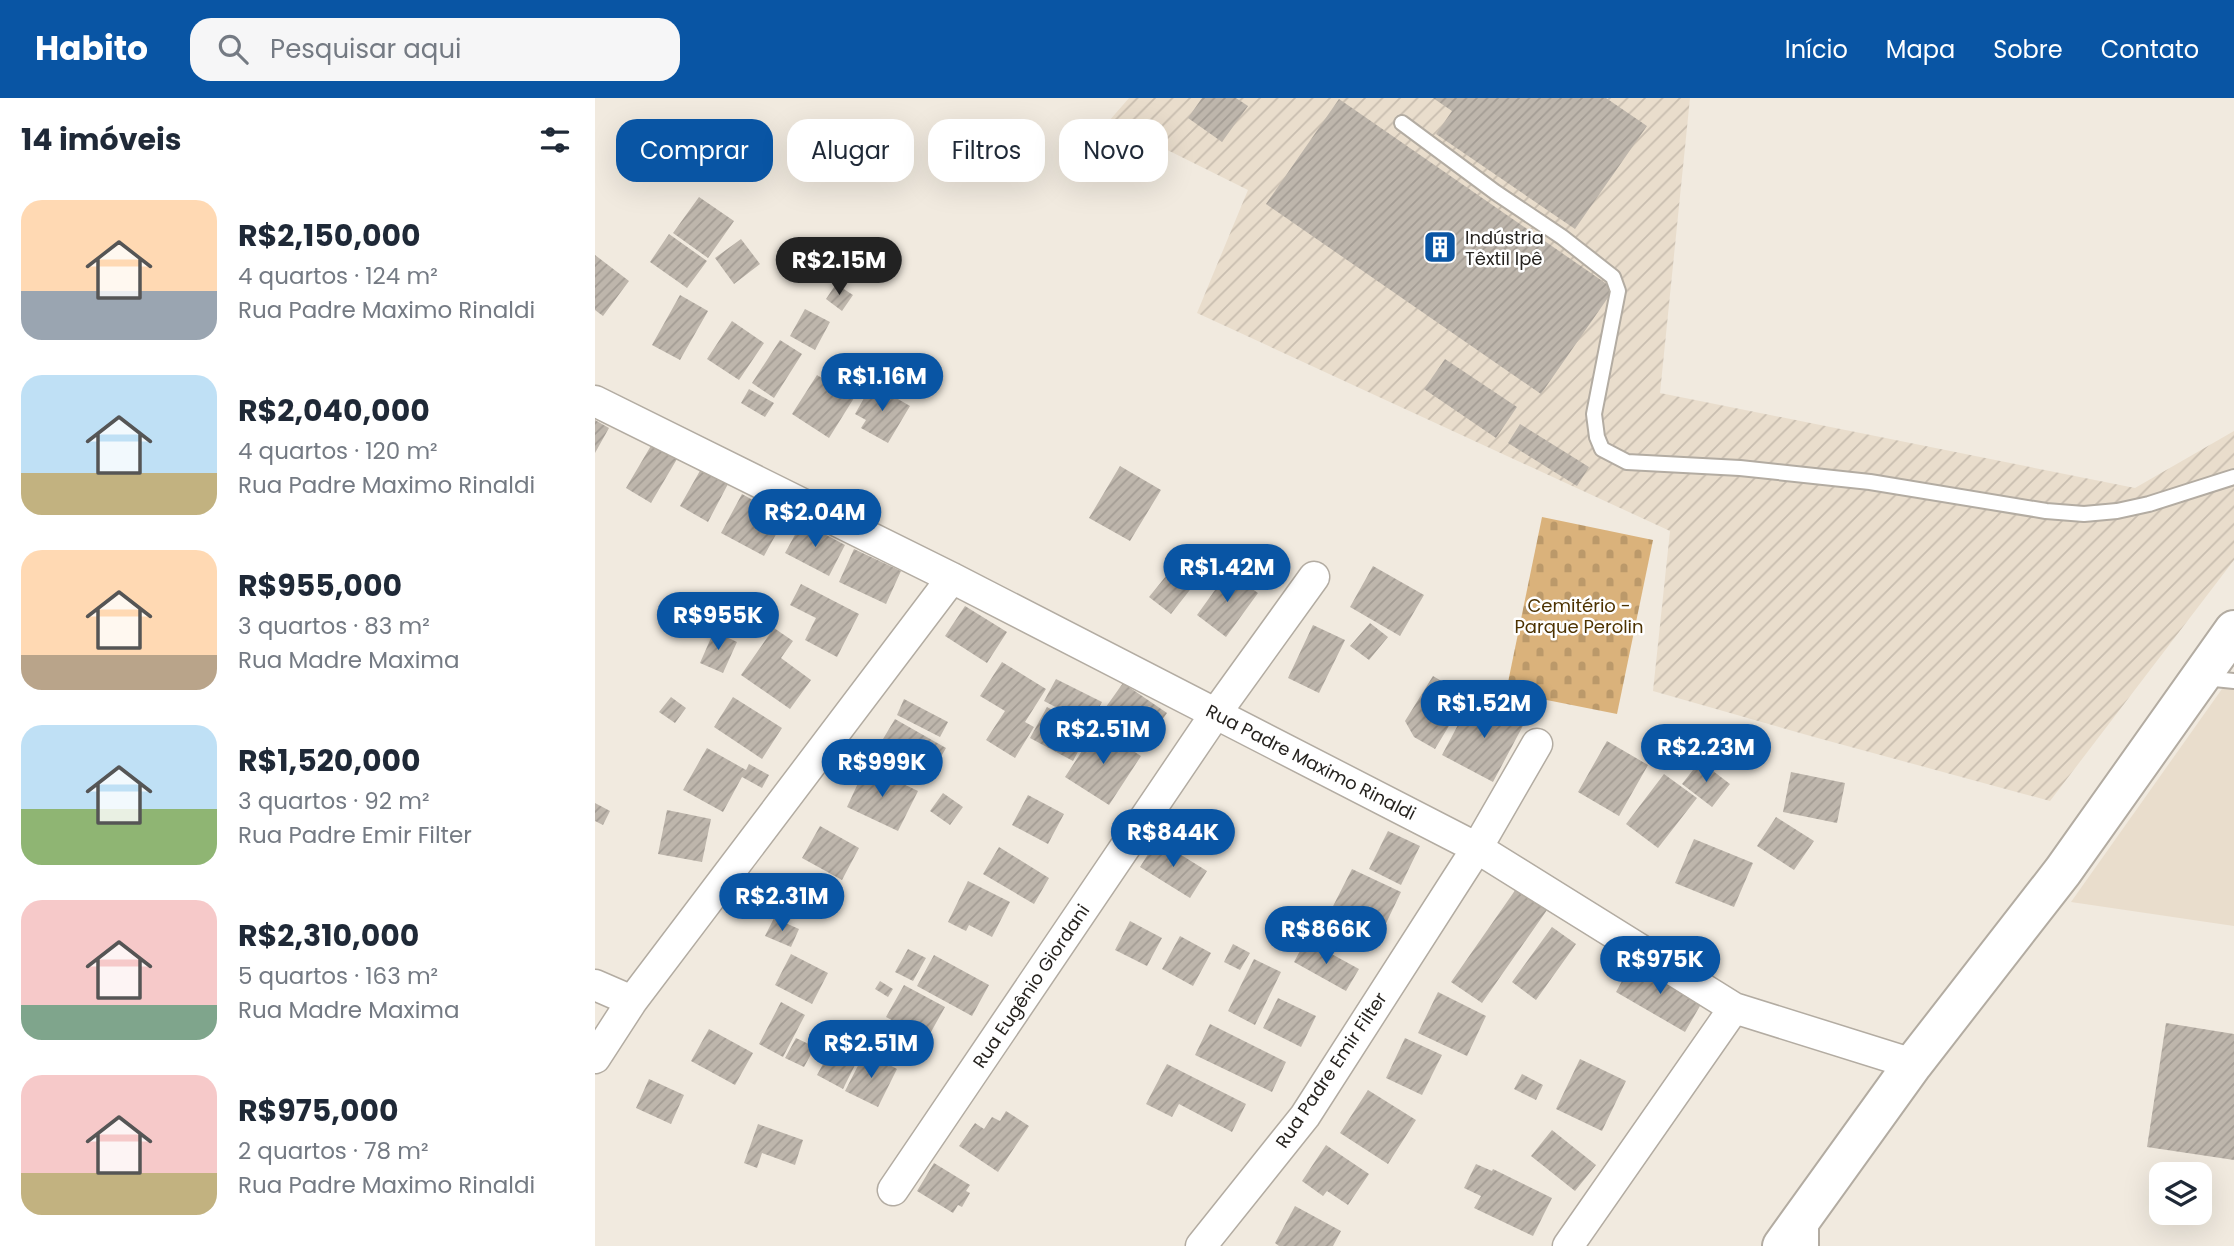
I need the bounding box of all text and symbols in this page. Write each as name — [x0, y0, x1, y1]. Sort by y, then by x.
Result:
search box — [190, 18, 680, 81]
text: Habito — [35, 25, 148, 72]
icon: search — [214, 30, 252, 68]
text: Pesquisar aqui — [270, 31, 461, 67]
text: Início — [1785, 33, 1848, 66]
text: Mapa — [1886, 33, 1955, 66]
text: Sobre — [1993, 33, 2063, 66]
text: Contato — [2101, 33, 2199, 66]
text: 14 imóveis — [21, 118, 182, 161]
chip: Comprar — [616, 119, 773, 182]
chip: Alugar — [787, 119, 914, 182]
chip: Filtros — [928, 119, 1045, 182]
chip: Novo — [1059, 119, 1168, 182]
icon: filters — [536, 121, 574, 159]
text: R$2,150,000 — [238, 214, 421, 257]
place label: Indústria Têxtil Ipê — [1465, 225, 1544, 271]
icon: home — [77, 228, 161, 312]
building icon: Indústria Têxtil Ipê — [1421, 228, 1459, 266]
pin: R$2.15M — [774, 238, 904, 297]
text: R$2.15M — [792, 244, 886, 276]
text: 4 quartos · 124 m² — [238, 260, 438, 292]
text: Rua Padre Maximo Rinaldi — [238, 294, 535, 326]
pin: R$1.16M — [817, 354, 947, 413]
text: R$1.16M — [837, 360, 927, 392]
text: R$2,040,000 — [238, 389, 430, 432]
icon: home — [77, 403, 161, 487]
text: 4 quartos · 120 m² — [238, 435, 438, 467]
text: Rua Padre Maximo Rinaldi — [238, 469, 535, 501]
pin: R$2.04M — [750, 490, 880, 549]
text: R$2.04M — [764, 496, 866, 528]
pin: R$1.42M — [1162, 545, 1292, 604]
text: R$1.42M — [1179, 551, 1275, 583]
text: R$955,000 — [238, 564, 402, 607]
icon: home — [77, 578, 161, 662]
pin: R$955K — [661, 592, 775, 652]
park label: Cemitério - Parque Perolin — [1514, 593, 1644, 639]
text: R$955K — [673, 599, 763, 631]
text: 3 quartos · 83 m² — [238, 610, 430, 642]
text: Rua Madre Maxima — [238, 644, 460, 676]
pin: R$1.52M — [1419, 680, 1549, 740]
text: R$1.52M — [1437, 687, 1531, 719]
street label: Rua Padre Maximo Rinaldi — [1202, 698, 1420, 826]
pin: R$2.51M — [1038, 706, 1168, 766]
text: R$2.51M — [1056, 713, 1150, 745]
pin: R$2.23M — [1641, 724, 1771, 784]
text: R$2.23M — [1657, 731, 1755, 763]
text: R$1,520,000 — [238, 739, 421, 782]
pin: R$999K — [825, 740, 939, 799]
text: R$999K — [838, 746, 926, 778]
icon: home — [77, 753, 161, 837]
text: 3 quartos · 92 m² — [238, 785, 429, 817]
pin: R$844K — [1116, 810, 1230, 869]
text: R$844K — [1127, 816, 1219, 848]
text: Rua Padre Emir Filter — [238, 819, 472, 851]
pin: R$2.31M — [717, 874, 847, 933]
text: R$2.31M — [735, 880, 829, 912]
street label: Rua Eugênio Giordani — [967, 899, 1095, 1073]
pin: R$866K — [1269, 906, 1383, 966]
text: R$866K — [1281, 913, 1371, 945]
text: R$2,310,000 — [238, 914, 419, 957]
icon: home — [77, 928, 161, 1012]
pin: R$975K — [1603, 936, 1717, 996]
text: R$975K — [1616, 943, 1704, 975]
text: 5 quartos · 163 m² — [238, 960, 438, 992]
street label: Rua Padre Emir Filter — [1269, 987, 1393, 1153]
text: Rua Madre Maxima — [238, 994, 460, 1026]
pin: R$2.51M — [806, 1020, 936, 1080]
text: R$2.51M — [824, 1027, 918, 1059]
text: R$975,000 — [238, 1089, 399, 1132]
icon: home — [77, 1103, 161, 1187]
text: 2 quartos · 78 m² — [238, 1135, 429, 1167]
map controls — [2149, 1162, 2212, 1225]
button: layers — [2149, 1162, 2212, 1225]
text: Rua Padre Maximo Rinaldi — [238, 1169, 535, 1201]

